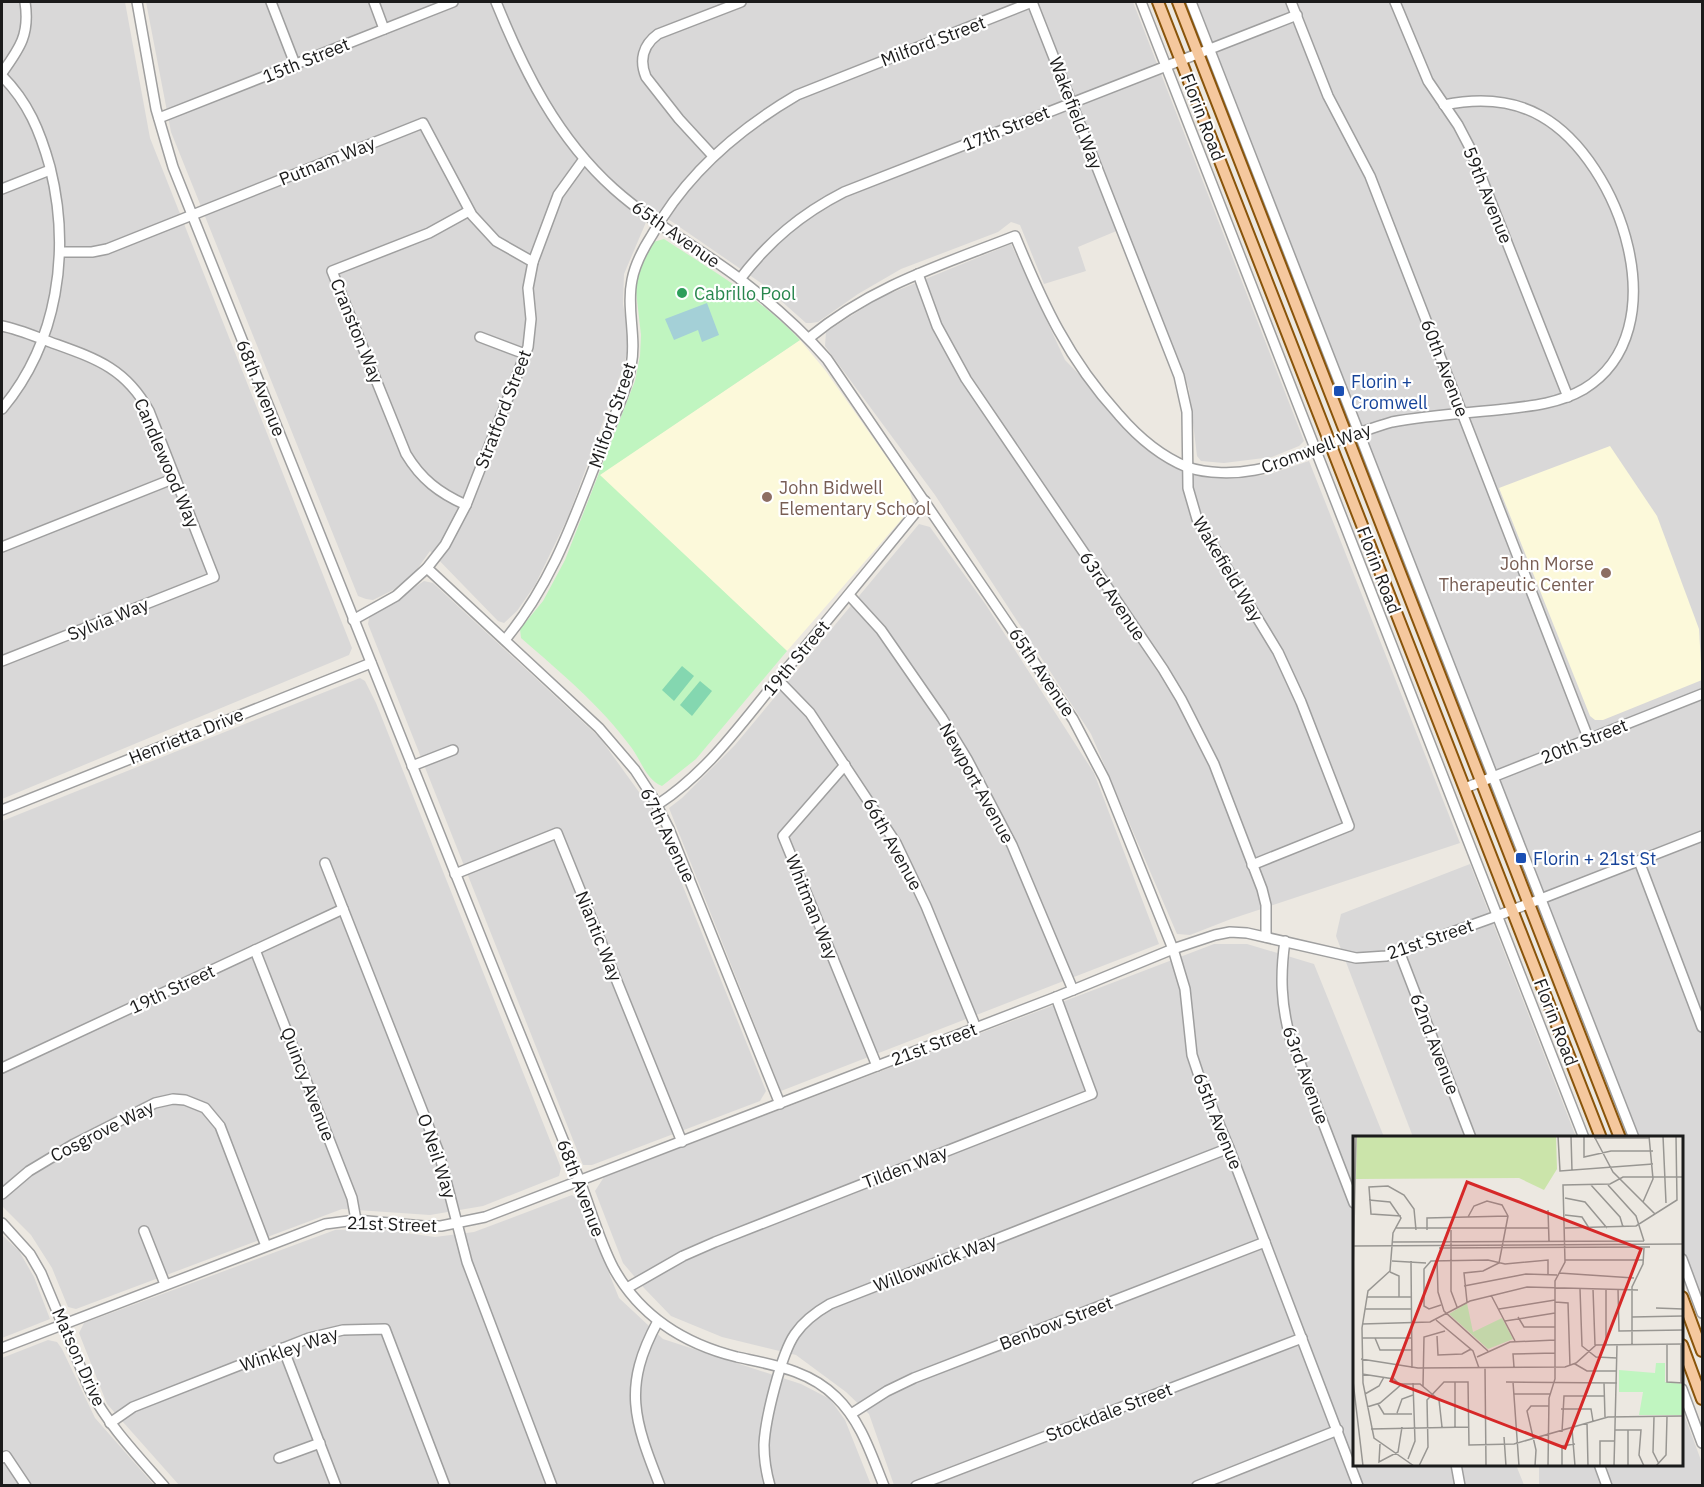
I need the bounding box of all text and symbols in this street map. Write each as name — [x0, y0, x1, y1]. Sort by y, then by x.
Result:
street label: Milford Street — [877, 10, 989, 72]
street label: 15th Street — [259, 32, 353, 88]
street label: Wakefield Way — [1044, 54, 1108, 172]
street label: Florin Road — [1176, 70, 1230, 164]
street label: 17th Street — [959, 100, 1053, 156]
street label: Putnam Way — [276, 131, 378, 191]
street label: 59th Avenue — [1458, 143, 1518, 247]
street label: 65th Avenue — [627, 195, 725, 273]
street label: Cranston Way — [325, 275, 389, 387]
place label: Cabrillo Pool — [694, 282, 796, 305]
marker: Cabrillo Pool — [675, 286, 689, 300]
street label: 60th Avenue — [1416, 316, 1474, 420]
street label: 68th Avenue — [231, 336, 291, 440]
street label: Stratford Street — [470, 346, 536, 472]
street label: Milford Street — [583, 359, 641, 471]
place label: Florin + Cromwell — [1351, 370, 1428, 414]
marker: Florin + Cromwell — [1332, 384, 1346, 398]
street label: Candlewood Way — [129, 394, 205, 532]
street label: Cromwell Way — [1258, 417, 1374, 479]
place label: John Bidwell Elementary School — [779, 476, 931, 520]
marker: John Bidwell Elementary School — [760, 490, 774, 504]
street label: Wakefield Way — [1188, 512, 1268, 626]
street label: Florin Road — [1352, 523, 1406, 617]
street label: 63rd Avenue — [1075, 547, 1151, 645]
place label: John Morse Therapeutic Center — [1439, 552, 1594, 596]
marker: John Morse Therapeutic Center — [1599, 566, 1613, 580]
street label: Sylvia Way — [64, 592, 152, 646]
street label: 19th Street — [758, 615, 834, 701]
street label: 65th Avenue — [1004, 623, 1080, 721]
street label: Henrietta Drive — [125, 702, 247, 770]
street label: 20th Street — [1537, 713, 1631, 769]
street label: Newport Avenue — [934, 719, 1020, 847]
street label: 67th Avenue — [635, 784, 701, 886]
street label: 66th Avenue — [858, 794, 928, 894]
place label: Florin + 21st St — [1533, 847, 1656, 870]
street label: Whitman Way — [780, 851, 844, 963]
marker: Florin + 21st St — [1514, 851, 1528, 865]
street label: Niantic Way — [570, 887, 628, 985]
street label: 21st Street — [1384, 913, 1476, 965]
street label: 19th Street — [126, 959, 218, 1019]
street label: Florin Road — [1529, 975, 1583, 1069]
street label: 62nd Avenue — [1405, 990, 1465, 1098]
street label: 21st Street — [888, 1017, 980, 1071]
street label: 63rd Avenue — [1278, 1023, 1334, 1127]
street label: Quincy Avenue — [276, 1024, 340, 1144]
street label: 65th Avenue — [1188, 1069, 1248, 1173]
street label: Cosgrove Way — [46, 1095, 158, 1167]
street label: O Neil Way — [413, 1111, 461, 1201]
street label: 68th Avenue — [552, 1136, 610, 1240]
inset map — [1353, 1136, 1683, 1466]
street label: Tilden Way — [859, 1140, 951, 1194]
street label: 21st Street — [347, 1211, 437, 1237]
street label: Willowwick Way — [870, 1229, 1000, 1297]
street label: Benbow Street — [996, 1291, 1116, 1355]
street label: Matson Drive — [47, 1304, 111, 1410]
street label: Winkley Way — [237, 1321, 341, 1377]
street label: Stockdale Street — [1043, 1377, 1175, 1447]

